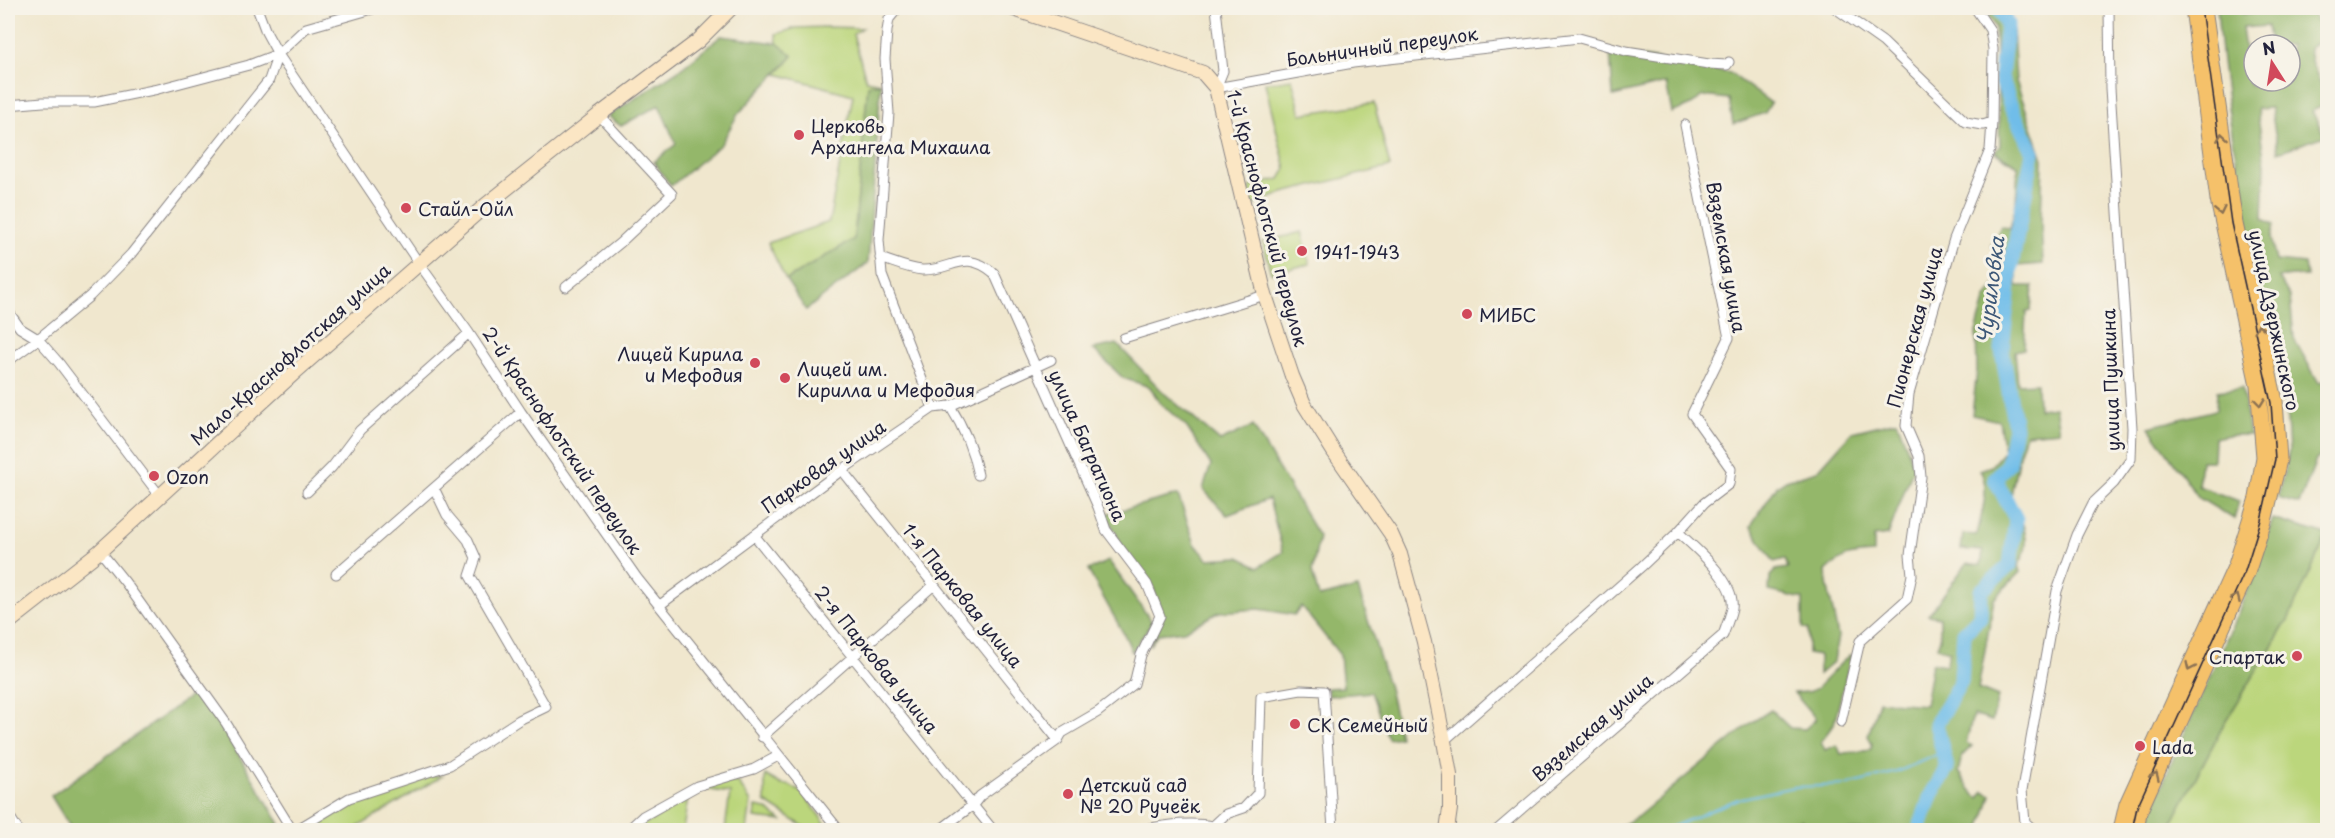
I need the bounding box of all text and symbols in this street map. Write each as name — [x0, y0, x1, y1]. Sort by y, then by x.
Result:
street label: Больничный переулок — [1285, 19, 1480, 73]
north arrow — [2242, 33, 2302, 93]
text: N — [2260, 34, 2277, 60]
street label: 1-й Краснофлотский переулок — [1221, 87, 1315, 350]
place label: Церковь Архангела Михаила — [811, 112, 991, 160]
marker: Церковь Архангела Михаила — [792, 128, 806, 142]
one-way arrow — [2217, 132, 2229, 141]
street label: Вяземская улица — [1700, 179, 1754, 335]
place label: Стайл-Ойл — [418, 195, 514, 222]
marker: Стайл-Ойл — [399, 201, 413, 215]
one-way arrow — [2213, 206, 2226, 216]
street label: улица Дзержинского — [2243, 227, 2307, 413]
water label: Чуриловка — [1969, 234, 2012, 345]
place label: 1941-1943 — [1314, 238, 1400, 265]
street label: Пионерская улица — [1880, 243, 1949, 411]
marker: 1941-1943 — [1295, 244, 1309, 258]
street label: Мало-Краснофлотская улица — [184, 256, 396, 451]
place label: МИБС — [1479, 301, 1536, 328]
marker: МИБС — [1460, 307, 1474, 321]
street label: улица Пушкина — [2094, 307, 2126, 452]
street label: 2-й Краснофлотский переулок — [477, 321, 650, 559]
one-way arrow — [2253, 323, 2266, 333]
place label: Лицей Кирила и Мефодия — [618, 340, 744, 388]
place label: Лицей им. Кирилла и Мефодия — [797, 355, 975, 403]
marker: Лицей Кирила и Мефодия — [748, 356, 762, 370]
street label: улица Багратиона — [1042, 365, 1134, 526]
marker: Лицей им. Кирилла и Мефодия — [778, 371, 792, 385]
one-way arrow — [2253, 397, 2266, 407]
street label: Парковая улица — [755, 413, 891, 519]
place label: Ozon — [166, 463, 209, 490]
marker: Ozon — [147, 469, 161, 483]
street label: 1-я Парковая улица — [896, 517, 1030, 674]
street label: 2-я Парковая улица — [809, 579, 946, 739]
one-way arrow — [2229, 594, 2241, 605]
place label: Спартак — [2209, 643, 2285, 670]
marker: Спартак — [2290, 649, 2304, 663]
one-way arrow — [2185, 661, 2197, 672]
street label: Вяземская улица — [1525, 666, 1659, 787]
place label: СК Семейный — [1307, 711, 1428, 738]
marker: СК Семейный — [1288, 717, 1302, 731]
place label: Lada — [2152, 733, 2194, 760]
marker: Lada — [2133, 739, 2147, 753]
place label: Детский сад № 20 Ручеёк — [1079, 771, 1200, 819]
one-way arrow — [2148, 771, 2160, 782]
marker: Детский сад № 20 Ручеёк — [1061, 787, 1075, 801]

